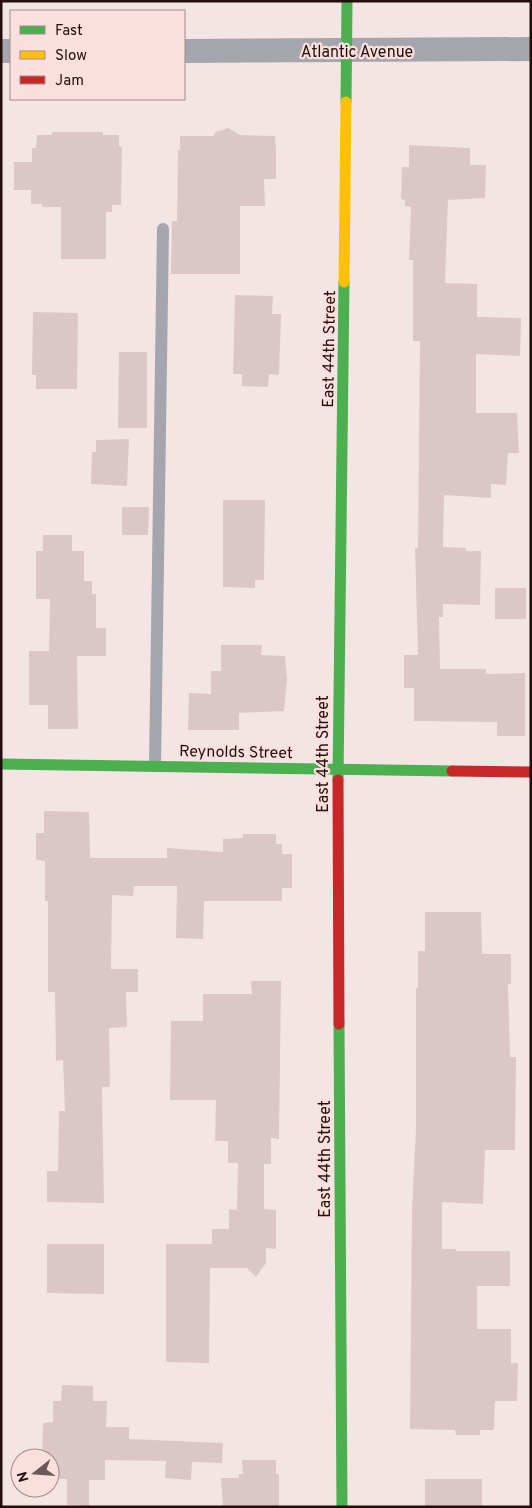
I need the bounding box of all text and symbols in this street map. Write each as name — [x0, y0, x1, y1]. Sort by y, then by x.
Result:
legend — [10, 10, 185, 100]
text: Fast — [55, 22, 83, 41]
street label: Atlantic Avenue — [301, 43, 413, 63]
text: Slow — [55, 47, 87, 66]
text: Jam — [55, 72, 84, 91]
street label: East 44th Street — [319, 290, 341, 408]
street label: East 44th Street — [314, 695, 334, 813]
street label: Reynolds Street — [179, 742, 293, 764]
street label: East 44th Street — [316, 1100, 336, 1218]
north arrow — [10, 1448, 60, 1498]
text: N — [14, 1469, 34, 1484]

